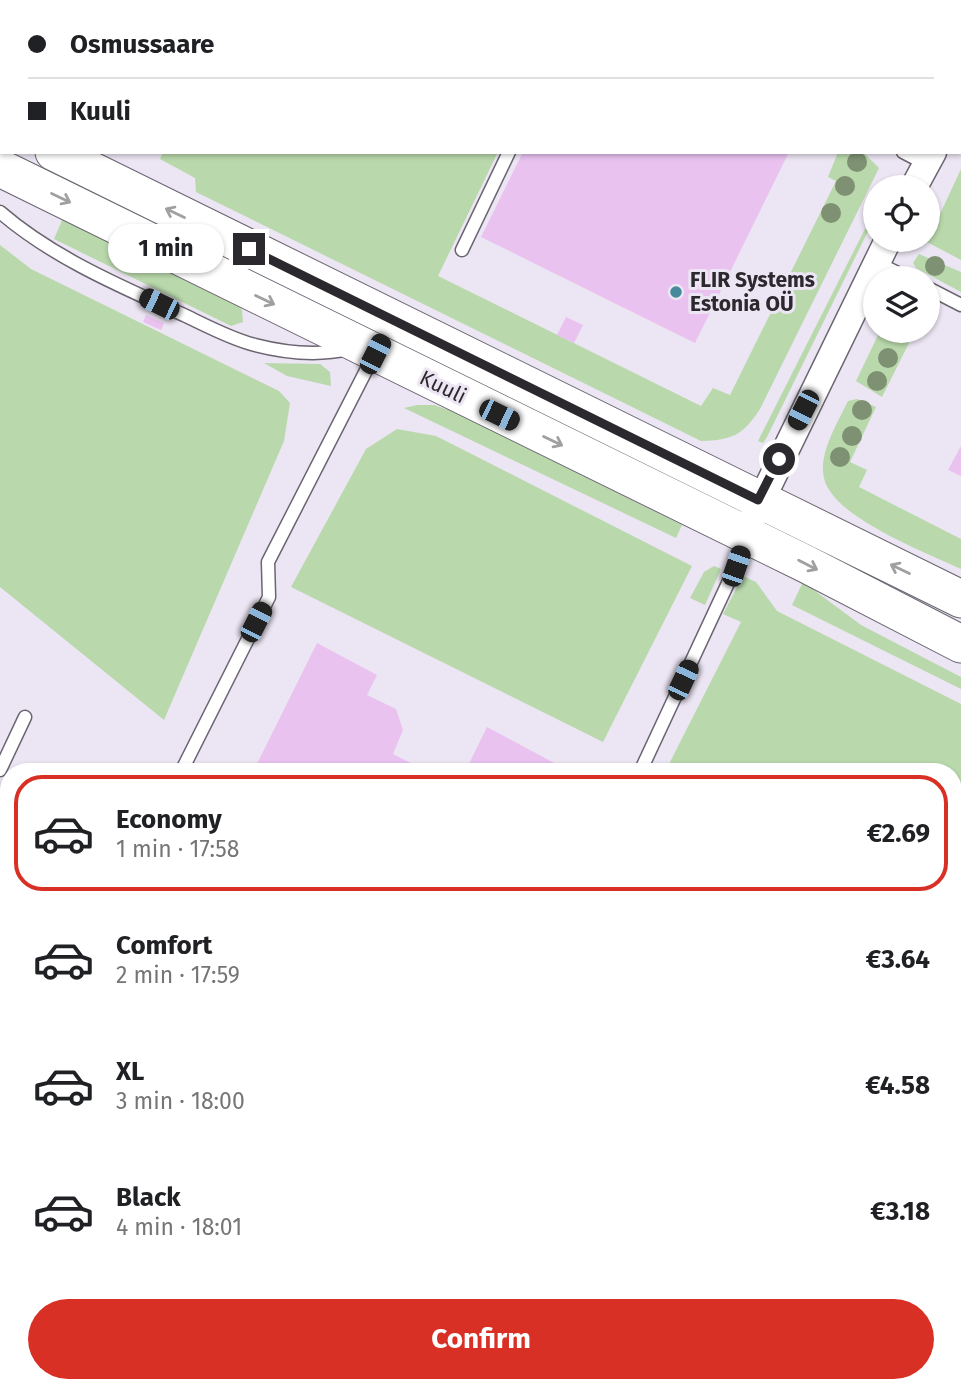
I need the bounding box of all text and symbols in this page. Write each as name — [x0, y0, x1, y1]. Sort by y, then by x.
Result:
text: Osmussaare — [70, 29, 214, 60]
text: Kuuli — [70, 96, 131, 127]
map controls — [863, 175, 940, 343]
button: locate — [863, 175, 940, 252]
one-way arrow — [50, 192, 71, 206]
one-way arrow — [165, 205, 186, 219]
callout: 1 min — [109, 224, 224, 274]
route end — [233, 233, 265, 265]
text: 1 min — [138, 234, 194, 262]
button: layers — [863, 266, 940, 343]
place label: FLIR Systems Estonia OÜ — [690, 267, 815, 317]
marker: FLIR Systems Estonia OÜ — [668, 284, 684, 300]
car — [136, 285, 183, 323]
one-way arrow — [254, 293, 275, 307]
car — [357, 331, 394, 377]
street label: Kuuli — [415, 365, 471, 409]
car — [785, 387, 822, 433]
car — [476, 396, 523, 434]
one-way arrow — [542, 435, 563, 449]
route start — [763, 443, 795, 475]
car — [720, 543, 753, 589]
one-way arrow — [797, 559, 818, 573]
one-way arrow — [890, 562, 911, 576]
car — [238, 599, 275, 645]
car — [665, 657, 702, 703]
icon: car — [32, 802, 95, 865]
text: Economy — [116, 804, 222, 835]
text: €2.69 — [867, 818, 930, 849]
text: 1 min · 17:58 — [116, 835, 239, 863]
icon: car — [32, 928, 95, 991]
text: Comfort — [116, 930, 212, 961]
text: €3.64 — [866, 944, 930, 975]
text: 2 min · 17:59 — [116, 961, 240, 989]
icon: car — [32, 1054, 95, 1117]
text: XL — [116, 1056, 144, 1087]
text: €4.58 — [865, 1070, 930, 1101]
text: 3 min · 18:00 — [116, 1087, 245, 1115]
icon: car — [32, 1180, 95, 1243]
text: Black — [116, 1182, 181, 1213]
text: €3.18 — [870, 1196, 930, 1227]
text: 4 min · 18:01 — [116, 1213, 242, 1241]
button: Confirm — [28, 1299, 934, 1379]

